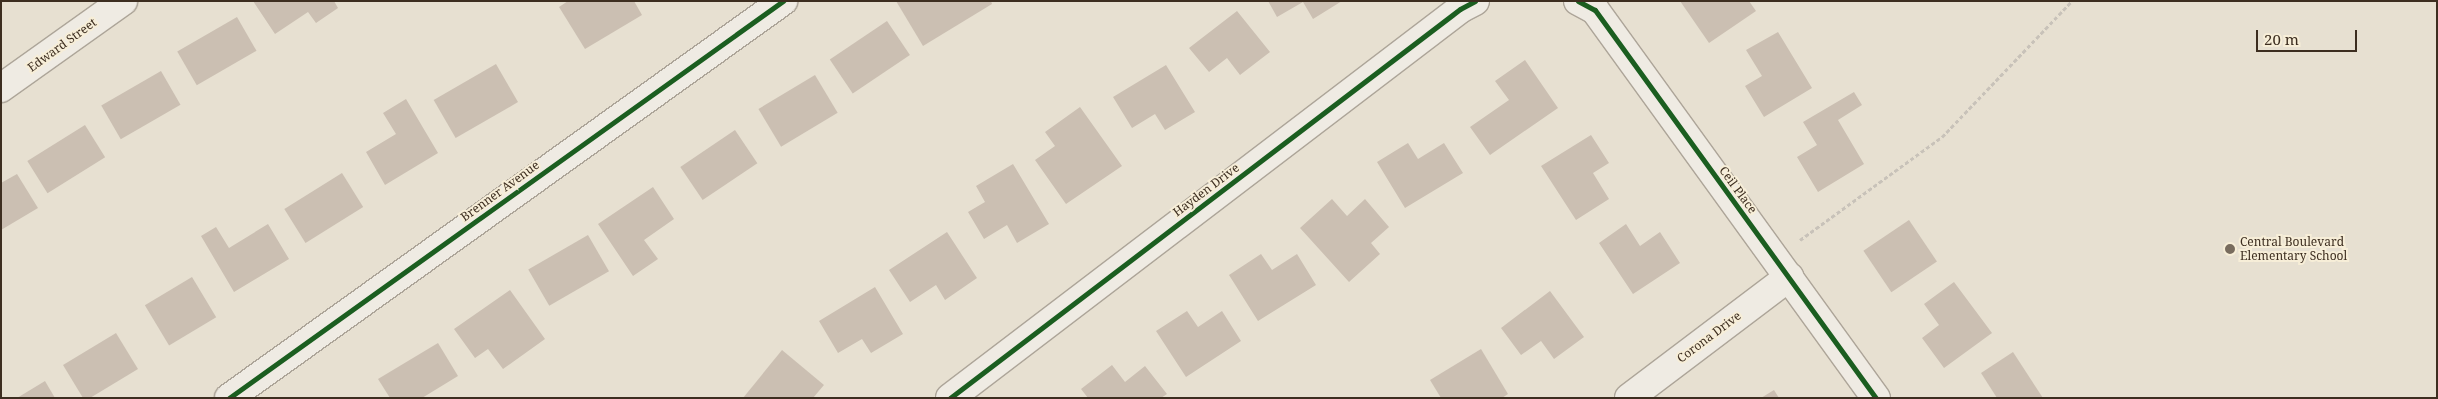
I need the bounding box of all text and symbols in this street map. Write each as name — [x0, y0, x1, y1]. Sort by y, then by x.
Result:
street label: Edward Street — [25, 15, 99, 75]
scale bar — [2258, 20, 2359, 52]
text: 20 m — [2264, 29, 2299, 49]
street label: Brenner Avenue — [458, 158, 542, 224]
street label: Hayden Drive — [1170, 160, 1242, 220]
street label: Ceil Place — [1716, 164, 1760, 216]
place label: Central Boulevard Elementary School — [2240, 235, 2347, 263]
marker: Central Boulevard Elementary School — [2224, 243, 2236, 255]
street label: Corona Drive — [1674, 308, 1744, 366]

